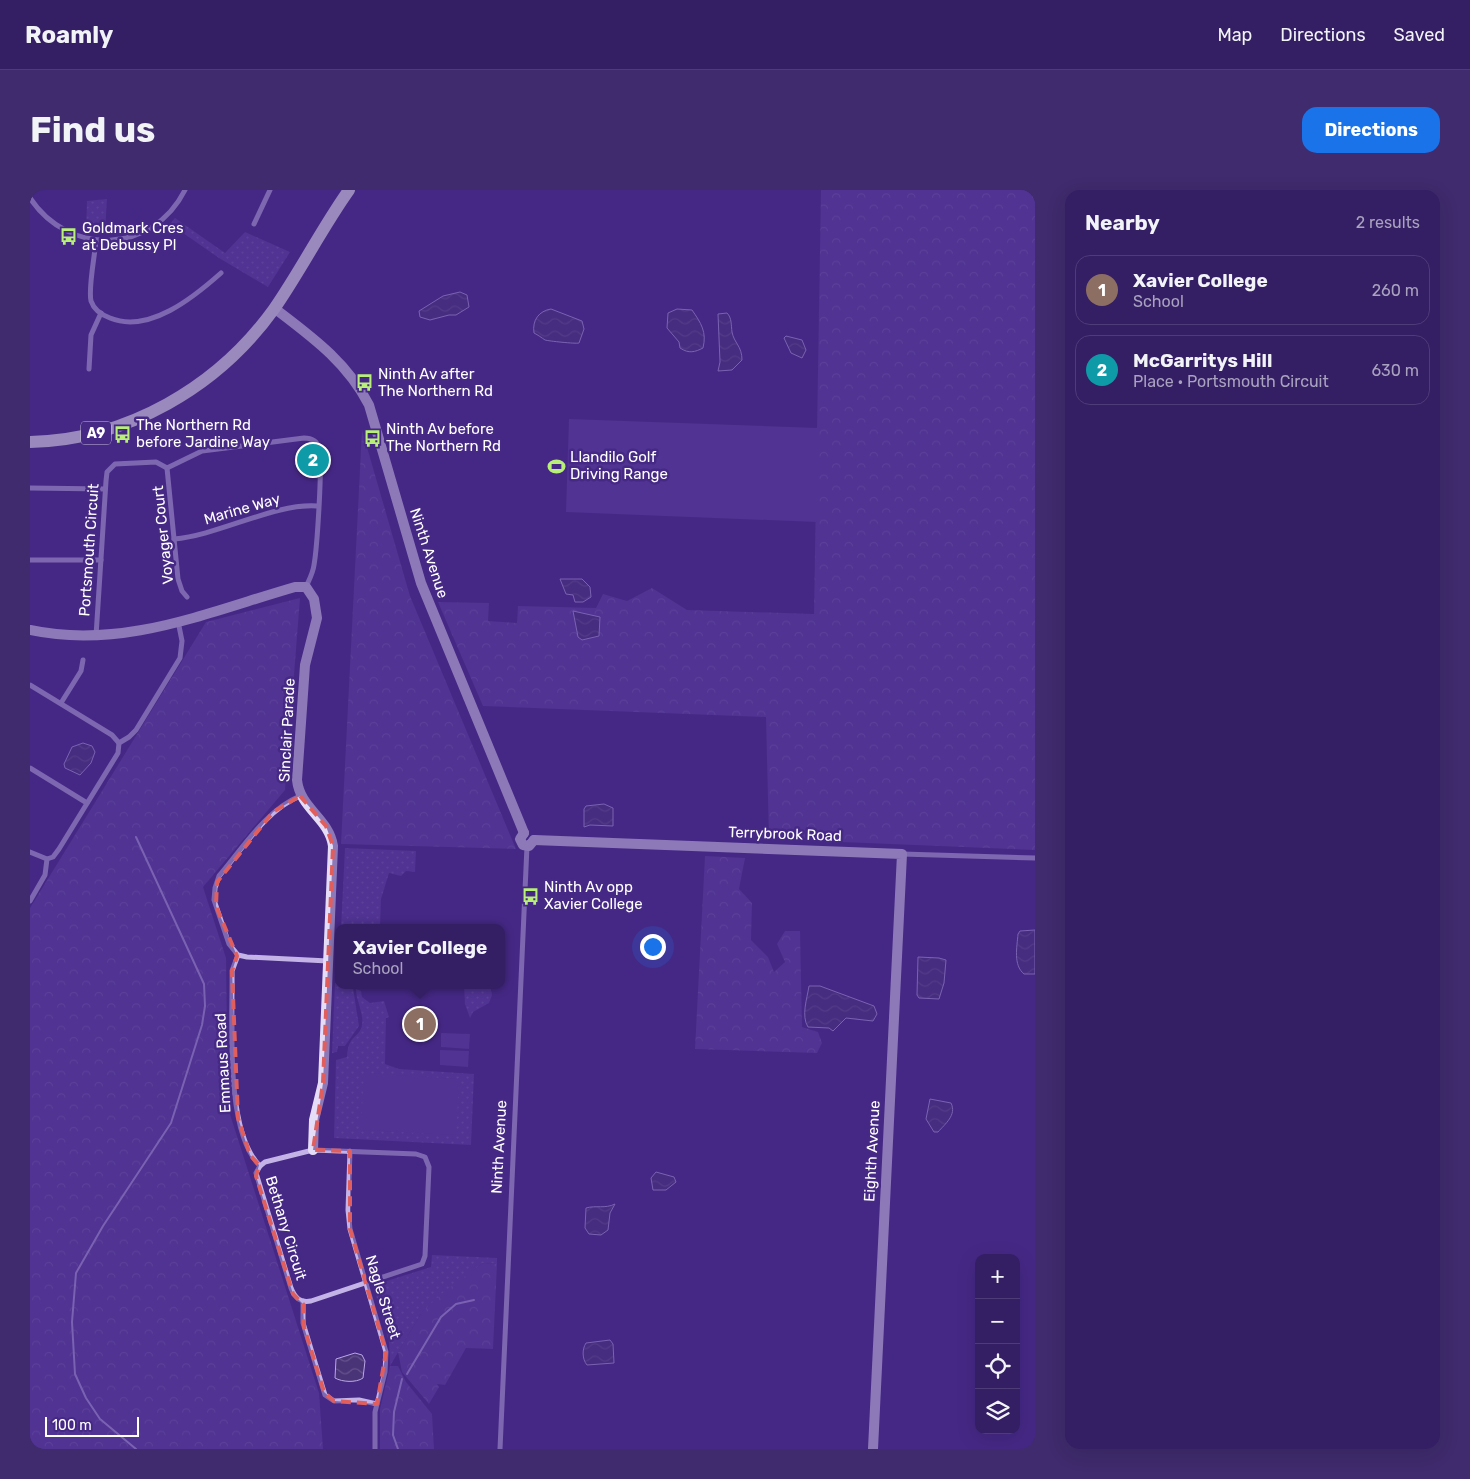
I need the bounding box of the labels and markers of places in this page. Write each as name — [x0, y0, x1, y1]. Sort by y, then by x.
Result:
place label: Goldmark Cres at Debussy Pl — [82, 219, 184, 254]
bus stop icon: Goldmark Cres at Debussy Pl — [58, 227, 78, 247]
place label: Ninth Av after The Northern Rd — [378, 365, 493, 400]
bus stop icon: Ninth Av after The Northern Rd — [354, 373, 374, 393]
place label: The Northern Rd before Jardine Way — [136, 416, 270, 451]
place label: Ninth Av before The Northern Rd — [386, 420, 501, 455]
bus stop icon: The Northern Rd before Jardine Way — [112, 424, 132, 444]
bus stop icon: Ninth Av before The Northern Rd — [362, 428, 382, 448]
pin: 2 — [297, 441, 329, 479]
place label: Llandilo Golf Driving Range — [570, 448, 668, 483]
sports icon: Llandilo Golf Driving Range — [546, 456, 566, 476]
place label: Ninth Av opp Xavier College — [544, 878, 643, 913]
bus stop icon: Ninth Av opp Xavier College — [520, 886, 540, 906]
pin: 1 — [404, 1005, 436, 1043]

